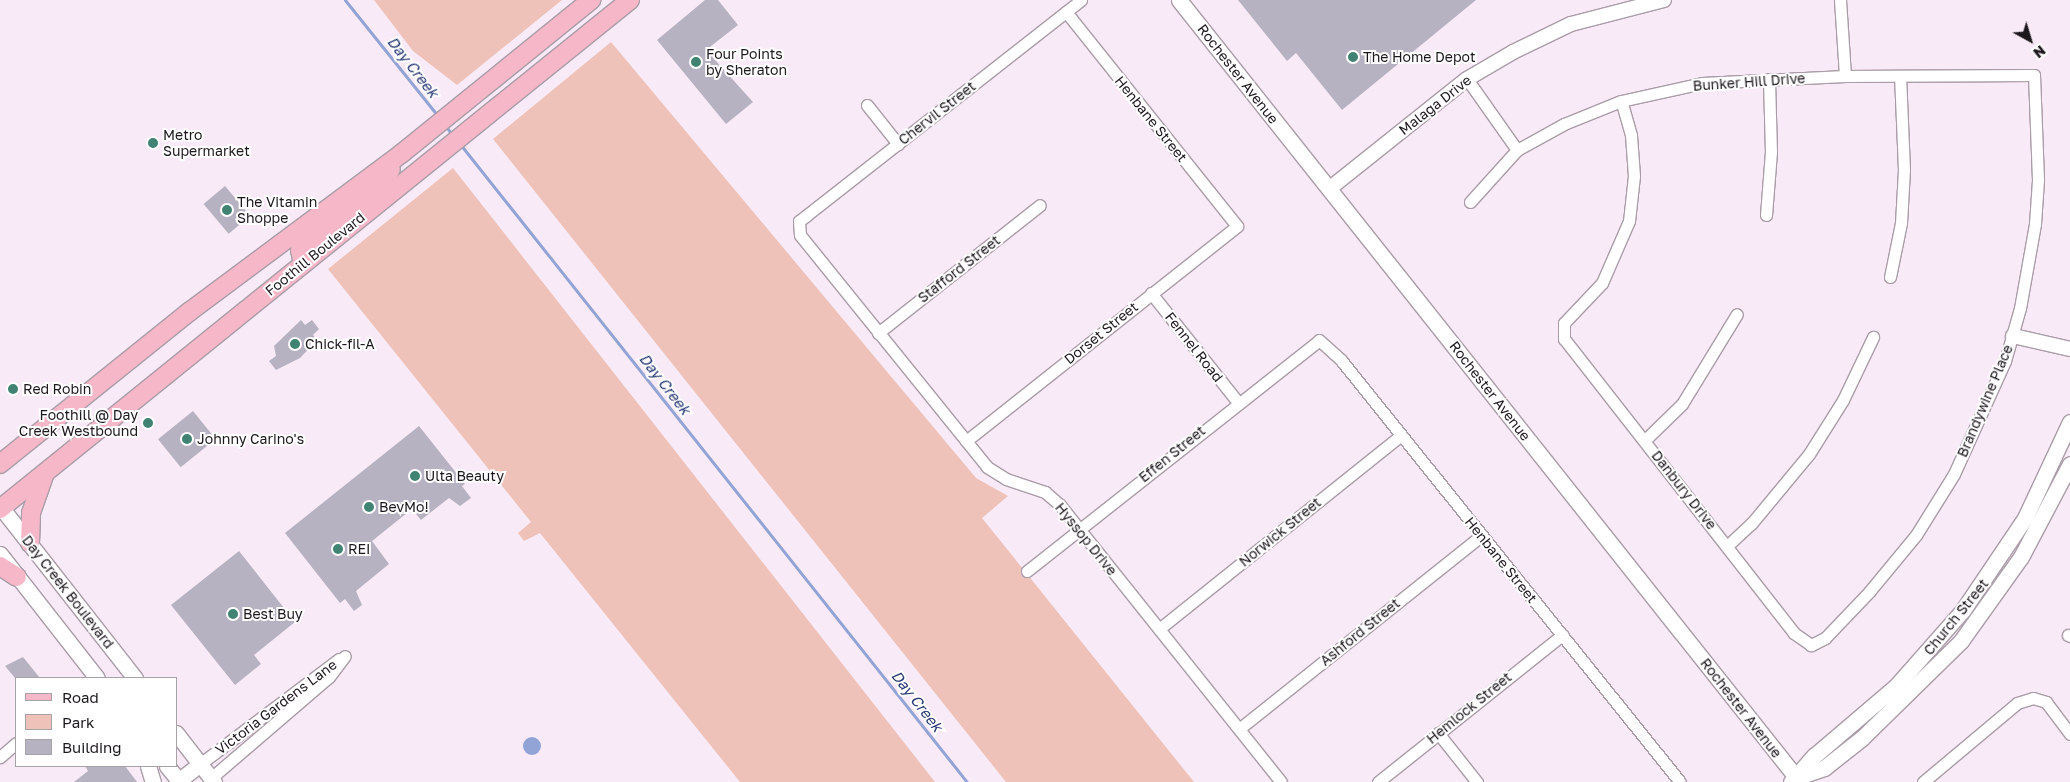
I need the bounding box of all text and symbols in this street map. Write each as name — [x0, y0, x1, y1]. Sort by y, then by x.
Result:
north arrow — [2005, 15, 2055, 65]
street label: Rochester Avenue — [1194, 21, 1282, 127]
water label: Day Creek — [384, 33, 442, 101]
text: N — [2030, 42, 2049, 62]
place label: Four Points by Sheraton — [706, 46, 787, 78]
place label: The Home Depot — [1363, 49, 1475, 65]
marker: The Home Depot — [1347, 51, 1359, 63]
marker: Four Points by Sheraton — [690, 56, 702, 68]
street label: Bunker Hill Drive — [1692, 70, 1806, 94]
street label: Malaga Drive — [1396, 72, 1474, 138]
street label: Henbane Street — [1111, 73, 1191, 165]
street label: Chervil Street — [895, 78, 979, 148]
place label: Metro Supermarket — [163, 127, 250, 160]
marker: Metro Supermarket — [147, 137, 159, 149]
place label: The Vitamin Shoppe — [237, 194, 317, 226]
marker: The Vitamin Shoppe — [221, 204, 233, 216]
street label: Foothill Boulevard — [262, 209, 368, 299]
street label: Stafford Street — [915, 232, 1003, 306]
street label: Dorset Street — [1061, 298, 1141, 368]
street label: Fennel Road — [1162, 309, 1226, 385]
place label: Chick-fil-A — [305, 336, 375, 352]
marker: Chick-fil-A — [289, 338, 301, 350]
street label: Rochester Avenue — [1446, 338, 1534, 444]
street label: Brandywine Place — [1954, 342, 2016, 460]
water label: Day Creek — [636, 350, 694, 418]
place label: Red Robin — [23, 381, 91, 397]
marker: Red Robin — [7, 383, 19, 395]
place label: Foothill @ Day Creek Westbound — [19, 407, 138, 440]
marker: Foothill @ Day Creek Westbound — [142, 417, 154, 429]
street label: Effen Street — [1135, 422, 1209, 486]
place label: Johnny Carino's — [197, 431, 304, 447]
marker: Johnny Carino's — [181, 433, 193, 445]
street label: Danbury Drive — [1648, 447, 1720, 533]
place label: Ulta Beauty — [425, 468, 504, 484]
marker: Ulta Beauty — [409, 470, 421, 482]
street label: Norwick Street — [1236, 494, 1324, 570]
place label: BevMo! — [379, 499, 429, 515]
street label: Hyssop Drive — [1052, 499, 1120, 579]
marker: BevMo! — [363, 501, 375, 513]
street label: Henbane Street — [1461, 514, 1541, 606]
street label: Day Creek Boulevard — [19, 532, 117, 652]
place label: REI — [348, 541, 370, 557]
marker: REI — [332, 543, 344, 555]
street label: Church Street — [1920, 576, 1992, 658]
street label: Ashford Street — [1317, 595, 1403, 669]
place label: Best Buy — [243, 606, 303, 622]
marker: Best Buy — [227, 608, 239, 620]
street label: Rochester Avenue — [1697, 655, 1785, 761]
street label: Victoria Gardens Lane — [212, 656, 340, 758]
water label: Day Creek — [888, 667, 946, 735]
street label: Hemlock Street — [1423, 669, 1515, 747]
legend — [15, 677, 178, 767]
text: Road — [62, 688, 99, 706]
text: Park — [62, 713, 94, 731]
text: Building — [62, 738, 122, 756]

